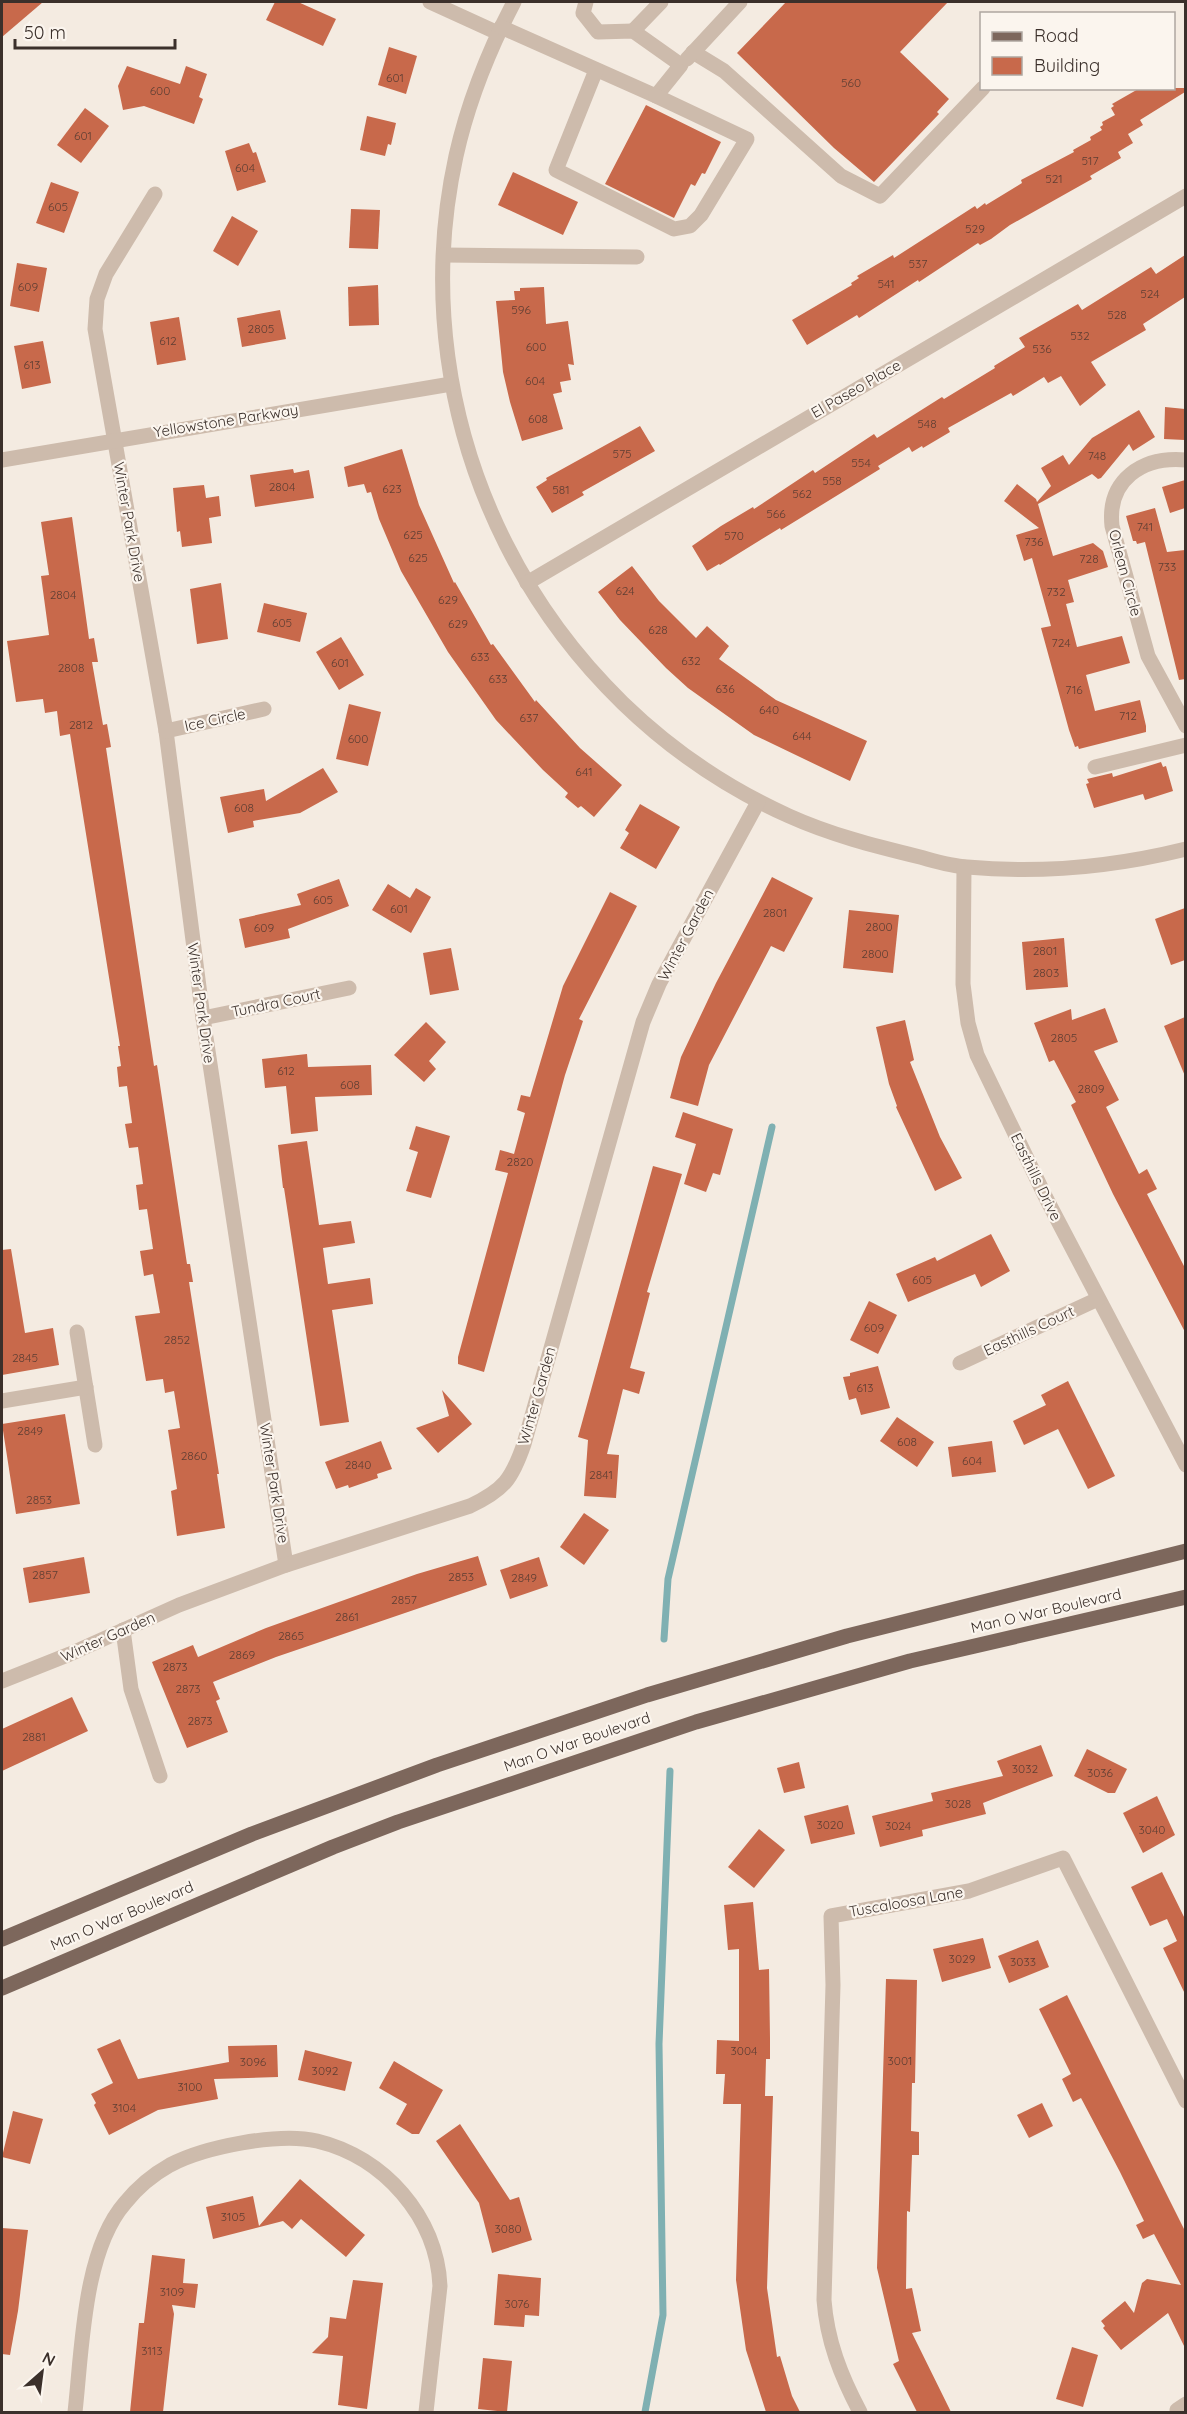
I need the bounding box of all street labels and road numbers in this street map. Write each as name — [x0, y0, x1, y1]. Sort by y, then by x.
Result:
street label: El Paseo Place — [808, 355, 904, 422]
street label: Yellowstone Parkway — [152, 400, 300, 441]
street label: Winter Park Drive — [110, 460, 149, 583]
street label: Orlean Circle — [1105, 527, 1146, 618]
street label: Ice Circle — [183, 704, 247, 735]
street label: Winter Garden — [653, 886, 718, 984]
street label: Winter Park Drive — [184, 941, 219, 1065]
street label: Tundra Court — [230, 984, 322, 1021]
street label: Easthills Drive — [1007, 1130, 1066, 1224]
street label: Easthills Court — [980, 1301, 1077, 1360]
street label: Winter Garden — [513, 1345, 560, 1447]
street label: Winter Park Drive — [256, 1421, 293, 1545]
street label: Man O War Boulevard — [969, 1584, 1123, 1637]
street label: Winter Garden — [58, 1607, 158, 1666]
street label: Man O War Boulevard — [501, 1708, 653, 1776]
street label: Man O War Boulevard — [47, 1877, 196, 1954]
street label: Tuscaloosa Lane — [847, 1882, 965, 1921]

